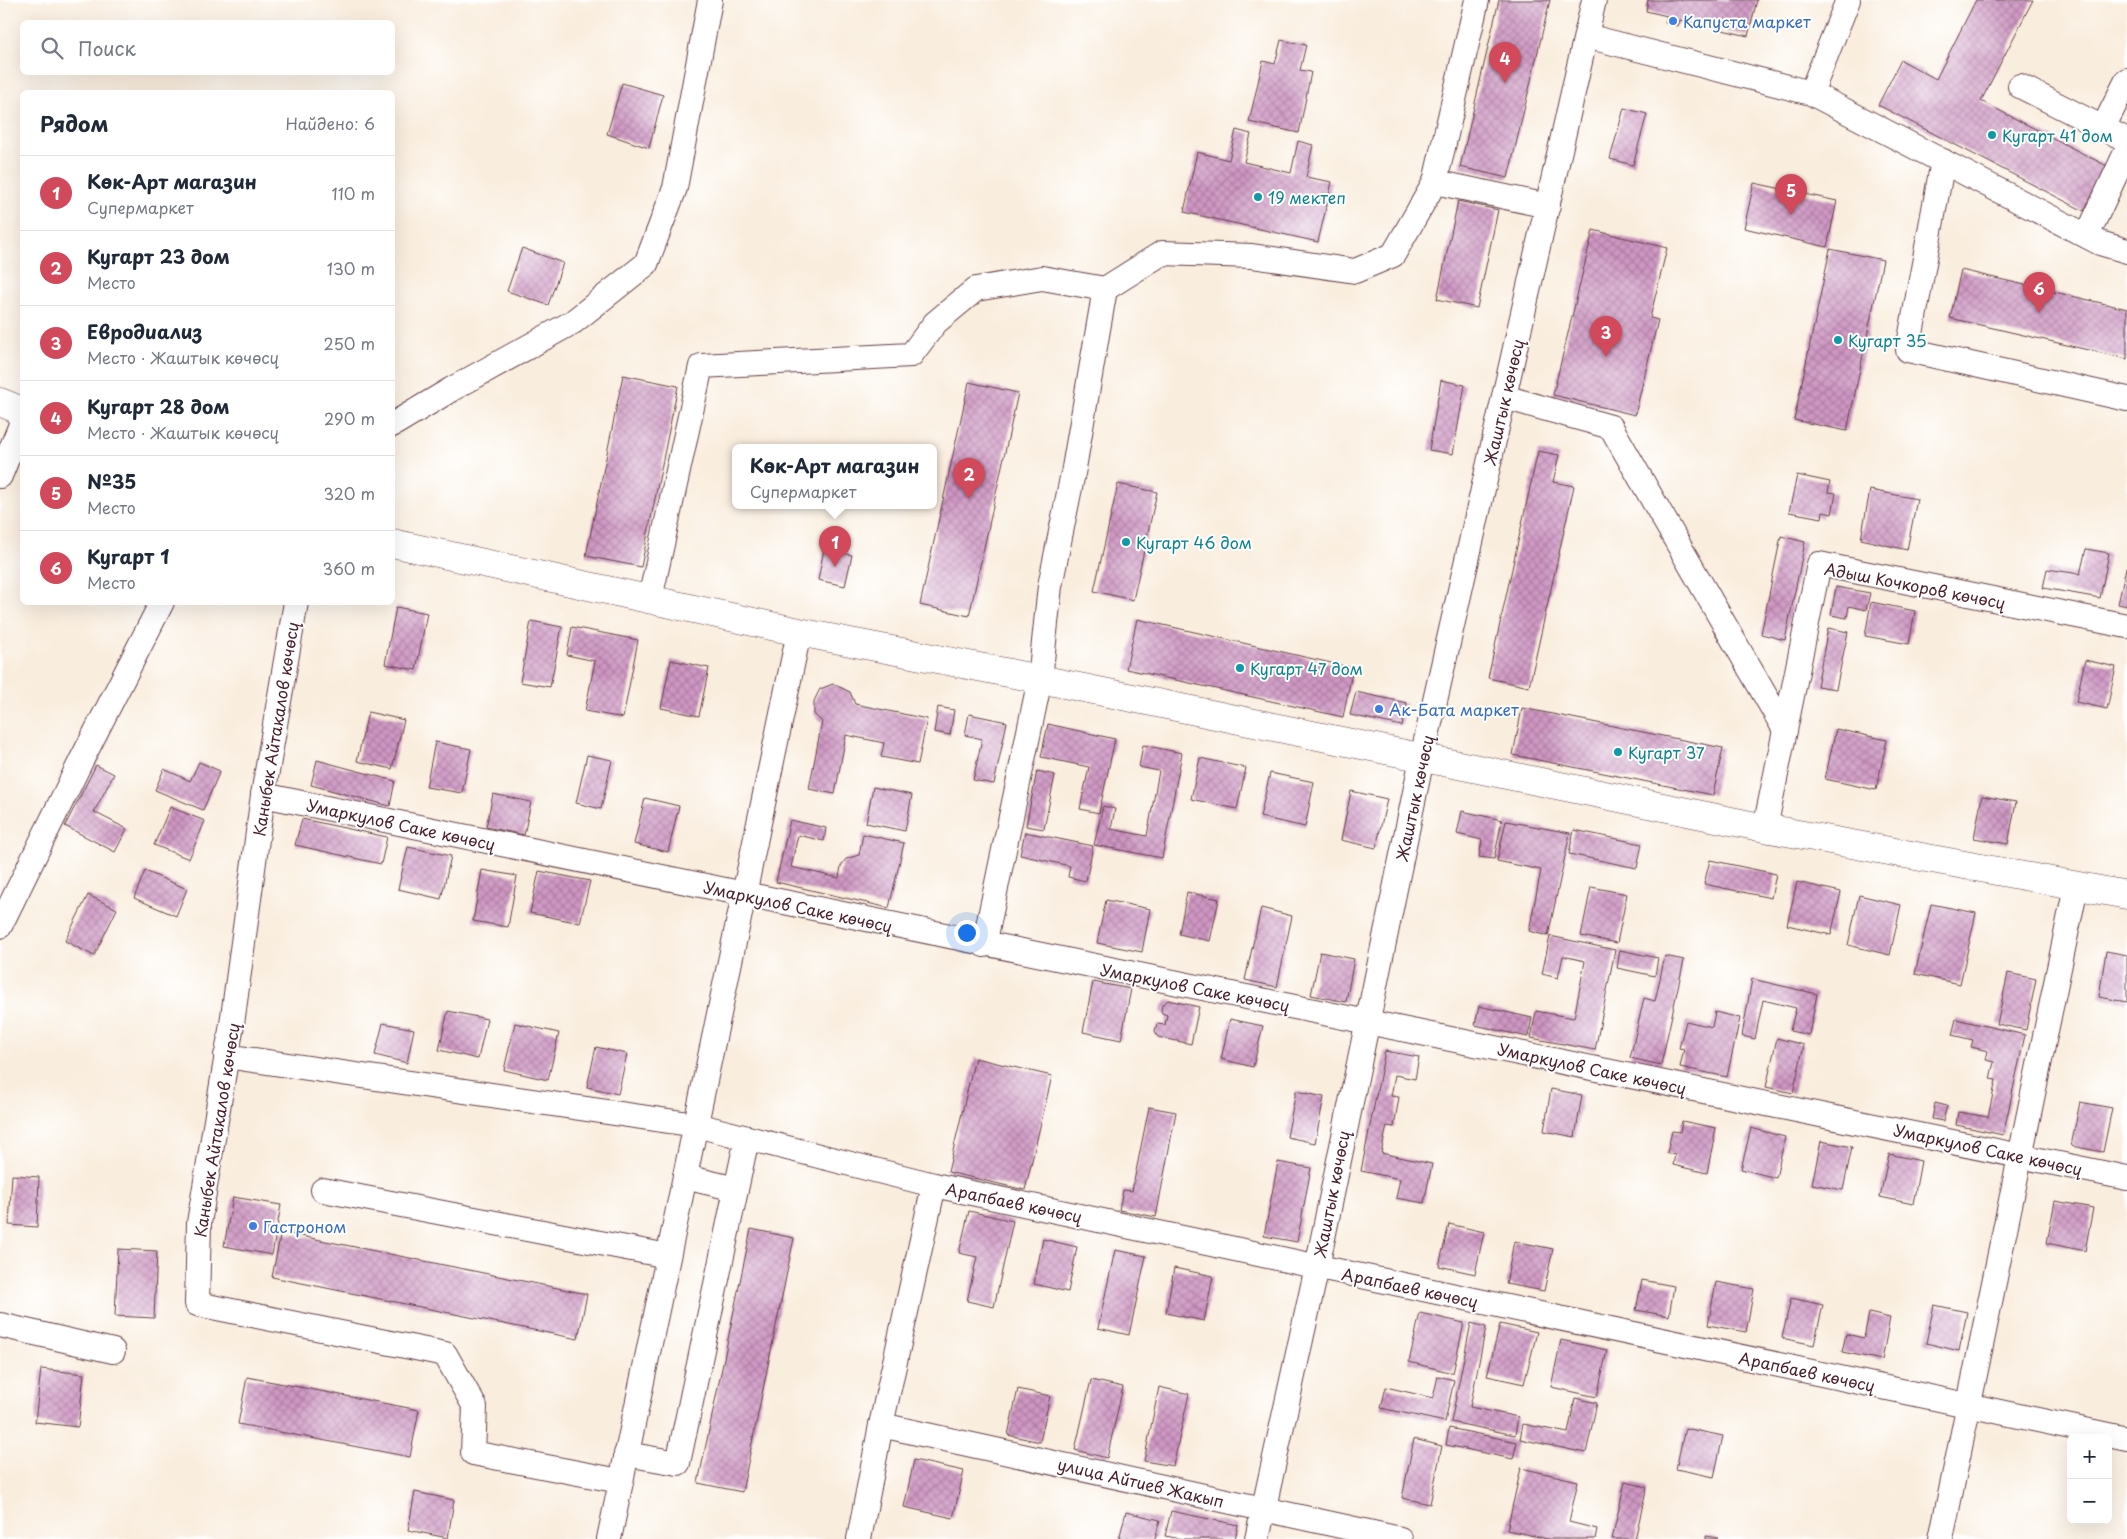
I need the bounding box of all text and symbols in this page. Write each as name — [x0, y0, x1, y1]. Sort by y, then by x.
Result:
place label: Капуста маркет — [1683, 9, 1811, 33]
marker: Капуста маркет — [1667, 15, 1679, 27]
search box — [20, 20, 395, 75]
icon: search — [38, 34, 66, 62]
text: Поиск — [78, 34, 136, 62]
pin: 4 — [1489, 42, 1521, 83]
text: Рядом — [40, 107, 108, 139]
text: Найдено: 6 — [285, 111, 375, 135]
place label: Кугарт 41 дом — [2002, 123, 2113, 147]
marker: Кугарт 41 дом — [1986, 129, 1998, 141]
text: Көк-Арт магазин — [87, 167, 257, 195]
pin: 5 — [1775, 174, 1807, 215]
text: 1 — [52, 181, 60, 205]
text: 110 m — [332, 181, 375, 205]
place label: 19 мектеп — [1268, 185, 1346, 209]
marker: 19 мектеп — [1252, 191, 1264, 203]
text: Супермаркет — [87, 195, 194, 219]
text: Кугарт 23 дом — [87, 242, 230, 270]
text: 2 — [50, 256, 62, 280]
text: 130 m — [327, 256, 375, 280]
text: Место — [87, 270, 136, 294]
pin: 6 — [2023, 272, 2055, 313]
pin: 3 — [1590, 316, 1622, 357]
text: Евродиализ — [87, 317, 202, 345]
place label: Кугарт 35 — [1848, 328, 1927, 352]
text: 3 — [51, 331, 61, 355]
text: 250 m — [324, 331, 375, 355]
marker: Кугарт 35 — [1832, 334, 1844, 346]
street label: Жаштык көчөсү — [1477, 336, 1529, 467]
text: Место · Жаштык көчөсү — [87, 345, 279, 369]
text: Кугарт 28 дом — [87, 392, 230, 420]
text: 4 — [51, 406, 61, 430]
text: 290 m — [324, 406, 375, 430]
text: Место · Жаштык көчөсү — [87, 420, 279, 444]
popup — [732, 444, 937, 509]
text: Көк-Арт магазин — [750, 451, 919, 479]
pin: 2 — [953, 458, 985, 499]
text: №35 — [87, 467, 136, 495]
text: Супермаркет — [750, 479, 856, 503]
text: 5 — [51, 481, 61, 505]
text: 320 m — [324, 481, 375, 505]
text: Место — [87, 495, 136, 519]
pin: 1 — [819, 526, 851, 567]
place label: Кугарт 46 дом — [1136, 530, 1252, 554]
marker: Кугарт 46 дом — [1120, 536, 1132, 548]
text: Кугарт 1 — [87, 542, 169, 570]
text: 6 — [50, 556, 62, 580]
text: 360 m — [323, 556, 375, 580]
street label: Адыш Кочкоров көчөсү — [1823, 556, 2008, 614]
text: Место — [87, 570, 136, 594]
street label: Каныбек Айтакалов көчөсү — [246, 619, 304, 838]
place label: Кугарт 47 дом — [1250, 656, 1363, 680]
marker: Кугарт 47 дом — [1234, 662, 1246, 674]
place label: Ак-Бата маркет — [1389, 697, 1519, 721]
marker: Ак-Бата маркет — [1373, 703, 1385, 715]
street label: Жаштык көчөсү — [1389, 732, 1439, 863]
place label: Кугарт 37 — [1628, 740, 1705, 764]
marker: Кугарт 37 — [1612, 746, 1624, 758]
street label: Умаркулов Саке көчөсү — [305, 792, 498, 856]
street label: Умаркулов Саке көчөсү — [702, 874, 895, 938]
your location — [954, 920, 980, 946]
street label: Умаркулов Саке көчөсү — [1098, 957, 1292, 1017]
street label: Каныбек Айтакалов көчөсү — [187, 1020, 245, 1239]
street label: Умаркулов Саке көчөсү — [1496, 1036, 1689, 1100]
street label: Умаркулов Саке көчөсү — [1892, 1117, 2085, 1181]
street label: Жаштык көчөсү — [1307, 1128, 1355, 1259]
street label: Арапбаев көчөсү — [944, 1176, 1085, 1228]
place label: Гастроном — [263, 1214, 346, 1238]
marker: Гастроном — [247, 1220, 259, 1232]
street label: Арапбаев көчөсү — [1340, 1261, 1481, 1313]
street label: Арапбаев көчөсү — [1737, 1345, 1878, 1397]
map controls — [2067, 1434, 2112, 1524]
button: + — [2067, 1434, 2112, 1479]
street label: улица Айтиев Жакып — [1055, 1451, 1227, 1513]
button: − — [2067, 1479, 2112, 1524]

